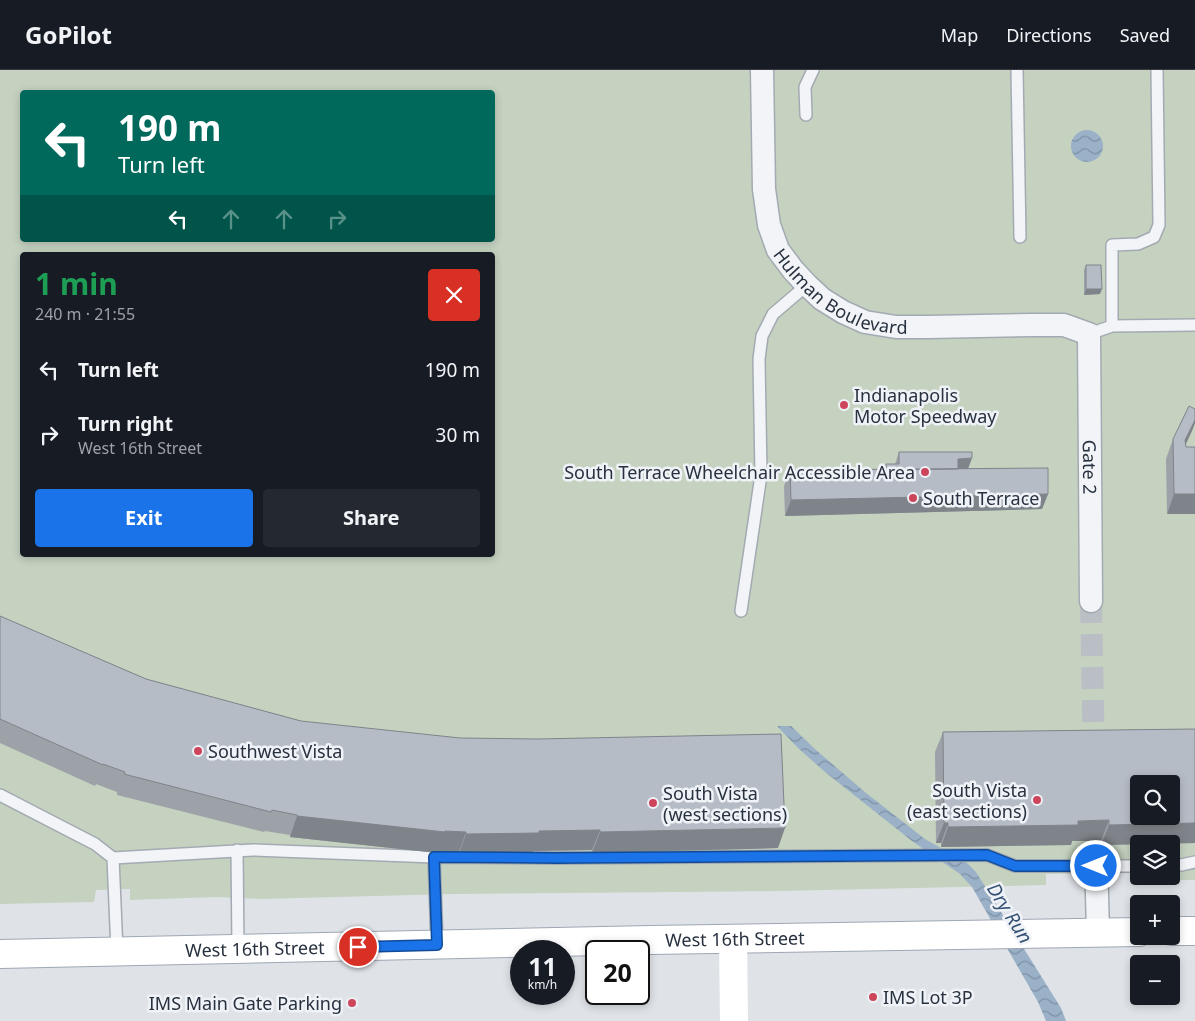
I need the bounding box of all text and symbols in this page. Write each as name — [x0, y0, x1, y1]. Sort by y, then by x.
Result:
text: GoPilot — [25, 18, 112, 51]
text: Map — [941, 23, 978, 47]
text: Directions — [1006, 23, 1092, 47]
text: Saved — [1120, 23, 1170, 47]
text: 190 m — [118, 104, 221, 151]
icon: left — [35, 110, 100, 175]
text: Turn left — [118, 149, 205, 179]
icon: left — [164, 205, 192, 233]
icon: ahead — [217, 205, 245, 233]
icon: ahead — [270, 205, 298, 233]
icon: right — [323, 205, 351, 233]
street label: Hulman Boulevard — [769, 243, 908, 339]
text: 1 min — [35, 263, 118, 304]
button: close — [428, 269, 480, 321]
text: 240 m · 21:55 — [35, 303, 135, 325]
icon: left — [35, 356, 63, 384]
text: Turn left — [78, 357, 159, 383]
text: 190 m — [425, 357, 480, 383]
place label: Indianapolis Motor Speedway — [854, 383, 997, 428]
marker: Indianapolis Motor Speedway — [838, 399, 850, 411]
text: Turn right — [78, 411, 173, 437]
icon: right — [35, 421, 63, 449]
text: 30 m — [436, 422, 480, 448]
text: West 16th Street — [78, 437, 202, 459]
street label: Gate 2 — [1078, 440, 1102, 495]
place label: South Terrace Wheelchair Accessible Area — [564, 460, 915, 484]
marker: South Terrace Wheelchair Accessible Area — [919, 466, 931, 478]
place label: South Terrace — [923, 486, 1040, 510]
button: Exit — [35, 489, 253, 547]
button: Share — [263, 489, 480, 547]
marker: South Terrace — [907, 492, 919, 504]
place label: Southwest Vista — [208, 739, 342, 763]
marker: Southwest Vista — [192, 745, 204, 757]
map controls — [1130, 775, 1180, 1005]
button: search — [1130, 775, 1180, 825]
place label: South Vista (east sections) — [907, 778, 1027, 823]
place label: South Vista (west sections) — [663, 781, 787, 826]
marker: South Vista (east sections) — [1031, 794, 1043, 806]
marker: South Vista (west sections) — [647, 797, 659, 809]
button: layers — [1130, 835, 1180, 885]
position arrow — [1069, 839, 1121, 891]
water label: Dry Run — [981, 878, 1039, 948]
button: + — [1130, 895, 1180, 945]
street label: West 16th Street — [665, 925, 805, 952]
pin — [337, 926, 379, 968]
icon: arrive — [344, 933, 372, 961]
street label: West 16th Street — [185, 935, 325, 962]
speed limit sign: 20 — [585, 940, 650, 1005]
text: 11 — [528, 949, 557, 983]
button: − — [1130, 955, 1180, 1005]
text: km/h — [528, 976, 557, 993]
place label: IMS Lot 3P — [883, 985, 973, 1009]
place label: IMS Main Gate Parking — [149, 991, 342, 1015]
marker: IMS Lot 3P — [867, 991, 879, 1003]
marker: IMS Main Gate Parking — [346, 997, 358, 1009]

